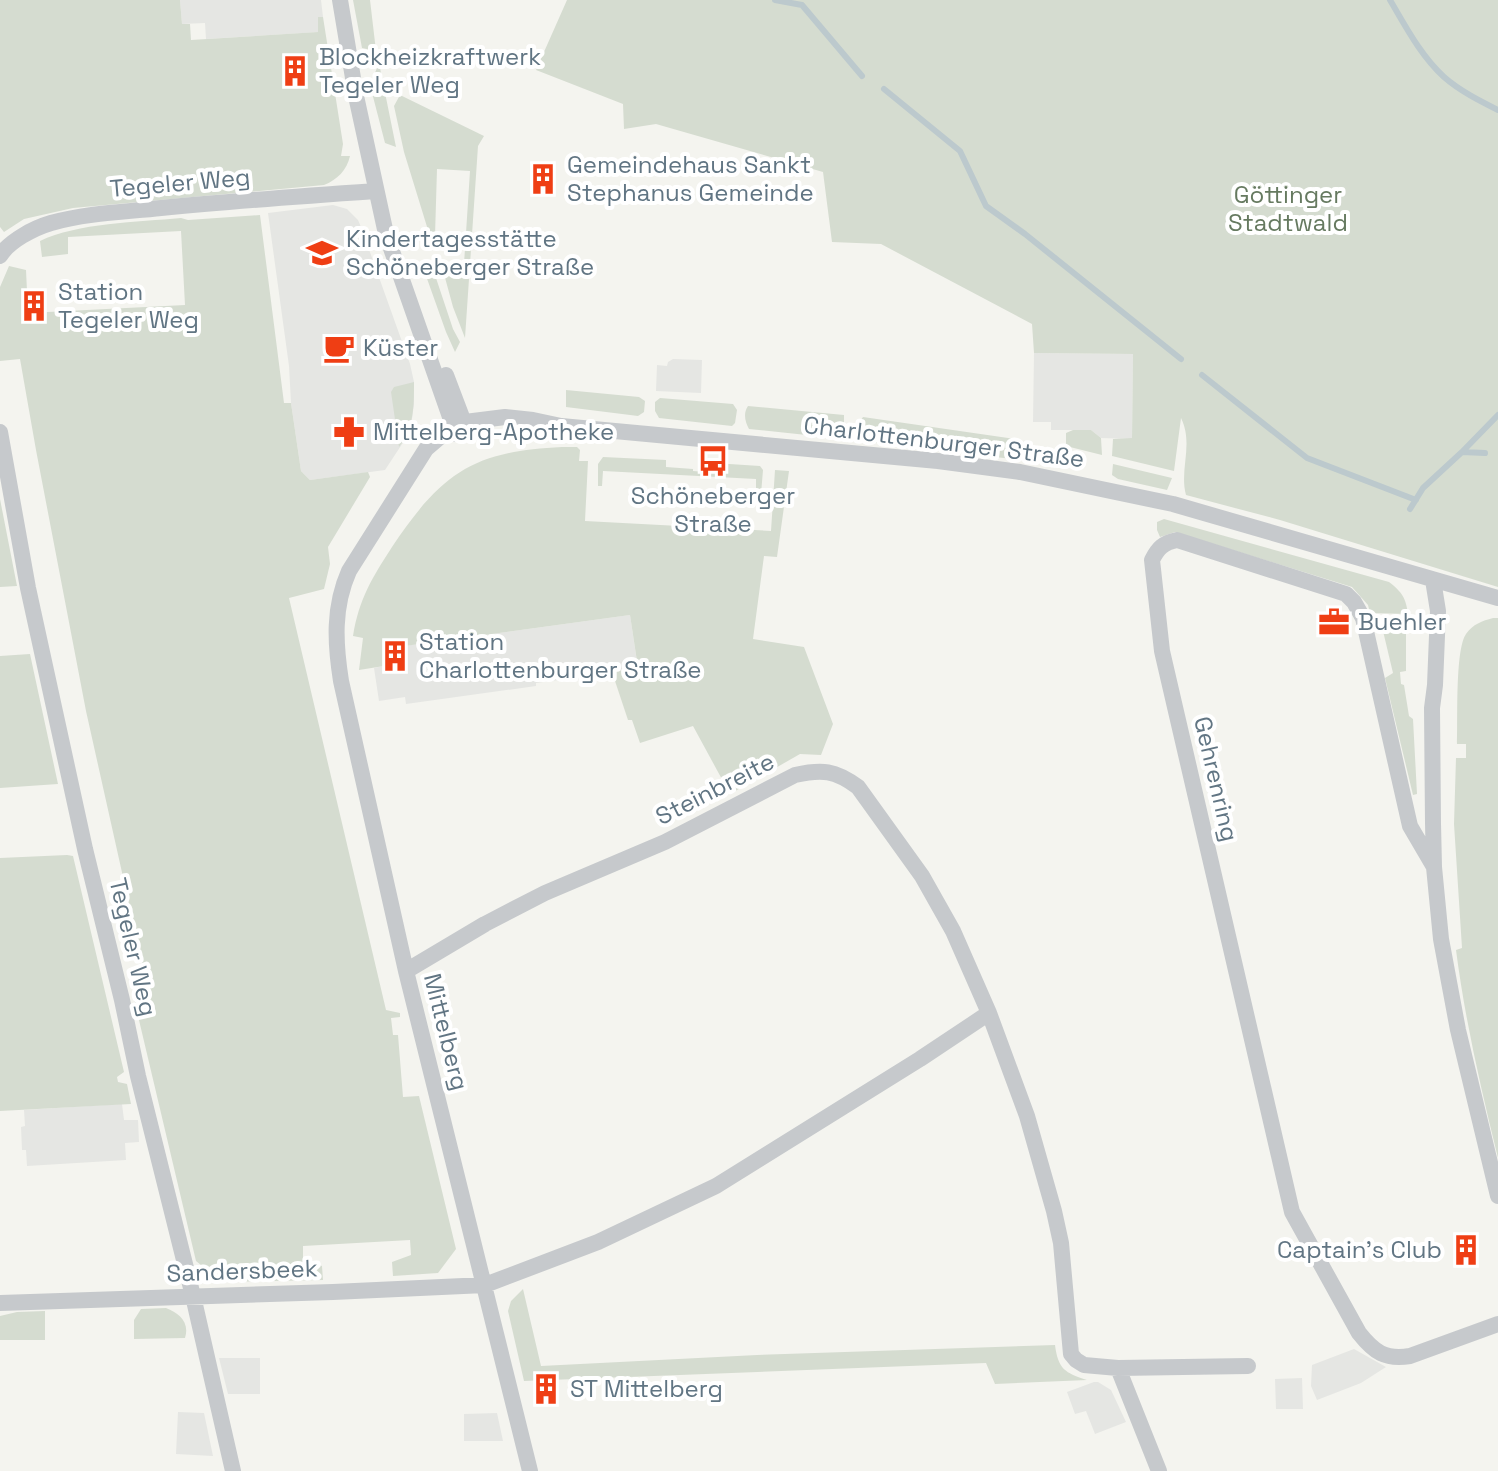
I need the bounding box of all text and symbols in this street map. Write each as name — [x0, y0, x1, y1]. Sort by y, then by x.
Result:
place label: Blockheizkraftwerk Tegeler Weg — [319, 41, 541, 100]
building icon: Blockheizkraftwerk Tegeler Weg — [278, 54, 312, 88]
place label: Gemeindehaus Sankt Stephanus Gemeinde — [567, 149, 814, 208]
street label: Tegeler Weg — [108, 161, 252, 204]
building icon: Gemeindehaus Sankt Stephanus Gemeinde — [526, 162, 560, 196]
park label: Göttinger Stadtwald — [1228, 179, 1348, 238]
place label: Kindertagesstätte Schöneberger Straße — [346, 223, 594, 282]
school or university icon: Kindertagesstätte Schöneberger Straße — [305, 236, 339, 270]
place label: Station Tegeler Weg — [58, 276, 199, 335]
building icon: Station Tegeler Weg — [17, 289, 51, 323]
cafe icon: Küster — [322, 331, 356, 365]
place label: Küster — [363, 332, 438, 363]
street label: Charlottenburger Straße — [802, 409, 1086, 474]
pharmacy icon: Mittelberg-Apotheke — [332, 415, 366, 449]
place label: Mittelberg-Apotheke — [373, 416, 614, 447]
bus stop icon: Schöneberger Straße — [696, 444, 730, 478]
place label: Schöneberger Straße — [631, 480, 795, 539]
office icon: Buehler — [1317, 605, 1351, 639]
place label: Buehler — [1358, 606, 1447, 637]
place label: Station Charlottenburger Straße — [419, 626, 701, 685]
building icon: Station Charlottenburger Straße — [378, 639, 412, 673]
street label: Gehrenring — [1187, 713, 1246, 844]
street label: Steinbreite — [650, 745, 779, 832]
street label: Tegeler Weg — [103, 875, 164, 1019]
street label: Mittelberg — [417, 970, 476, 1093]
building icon: Captain's Club — [1449, 1233, 1483, 1267]
place label: Captain's Club — [1277, 1234, 1442, 1265]
street label: Sandersbeek — [166, 1252, 318, 1289]
building icon: ST Mittelberg — [529, 1372, 563, 1406]
place label: ST Mittelberg — [570, 1373, 723, 1404]

